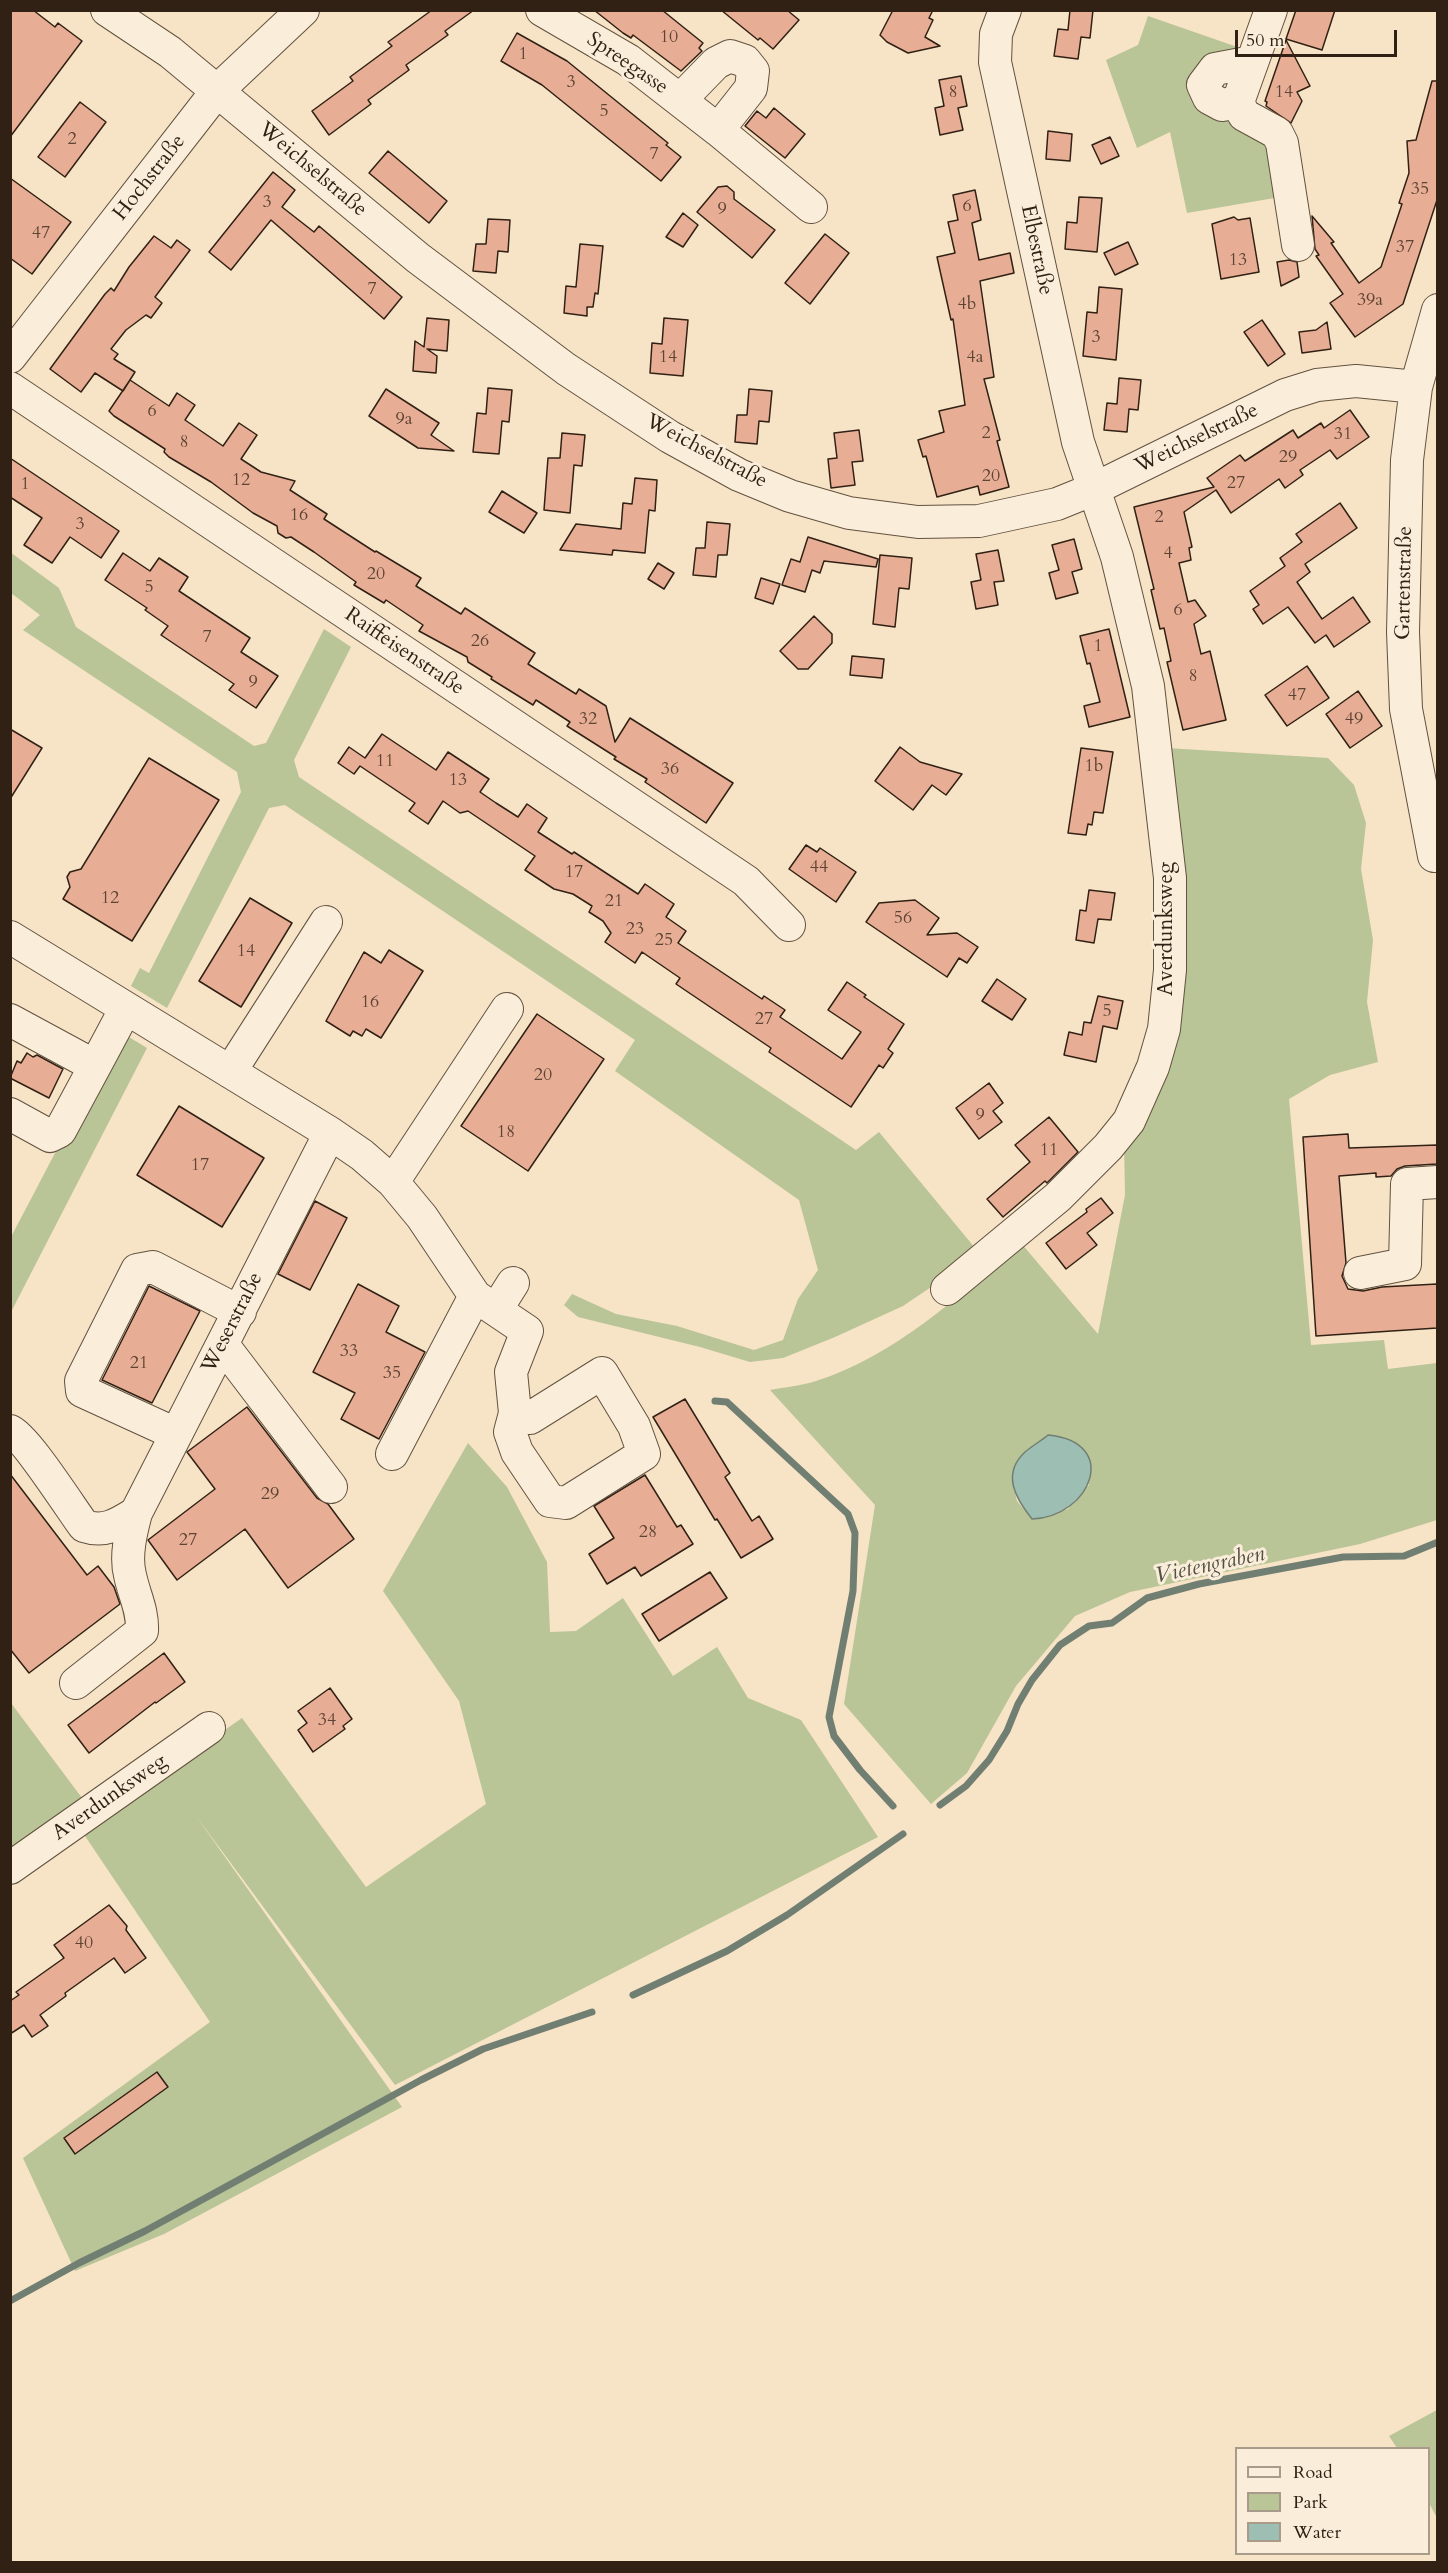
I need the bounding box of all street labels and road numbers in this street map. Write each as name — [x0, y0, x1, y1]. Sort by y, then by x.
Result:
street label: Spreegasse — [581, 28, 673, 100]
street label: Weichselstraße — [253, 117, 371, 223]
street label: Hochstraße — [109, 130, 191, 226]
street label: Elbestraße — [1014, 203, 1058, 297]
street label: Weichselstraße — [1131, 398, 1263, 480]
street label: Weichselstraße — [641, 409, 771, 495]
street label: Gartenstraße — [1391, 526, 1419, 640]
street label: Raiffeisenstraße — [340, 603, 468, 701]
street label: Averdunksweg — [1154, 862, 1180, 996]
street label: Weserstraße — [197, 1269, 269, 1377]
street label: Averdunksweg — [48, 1749, 172, 1847]

